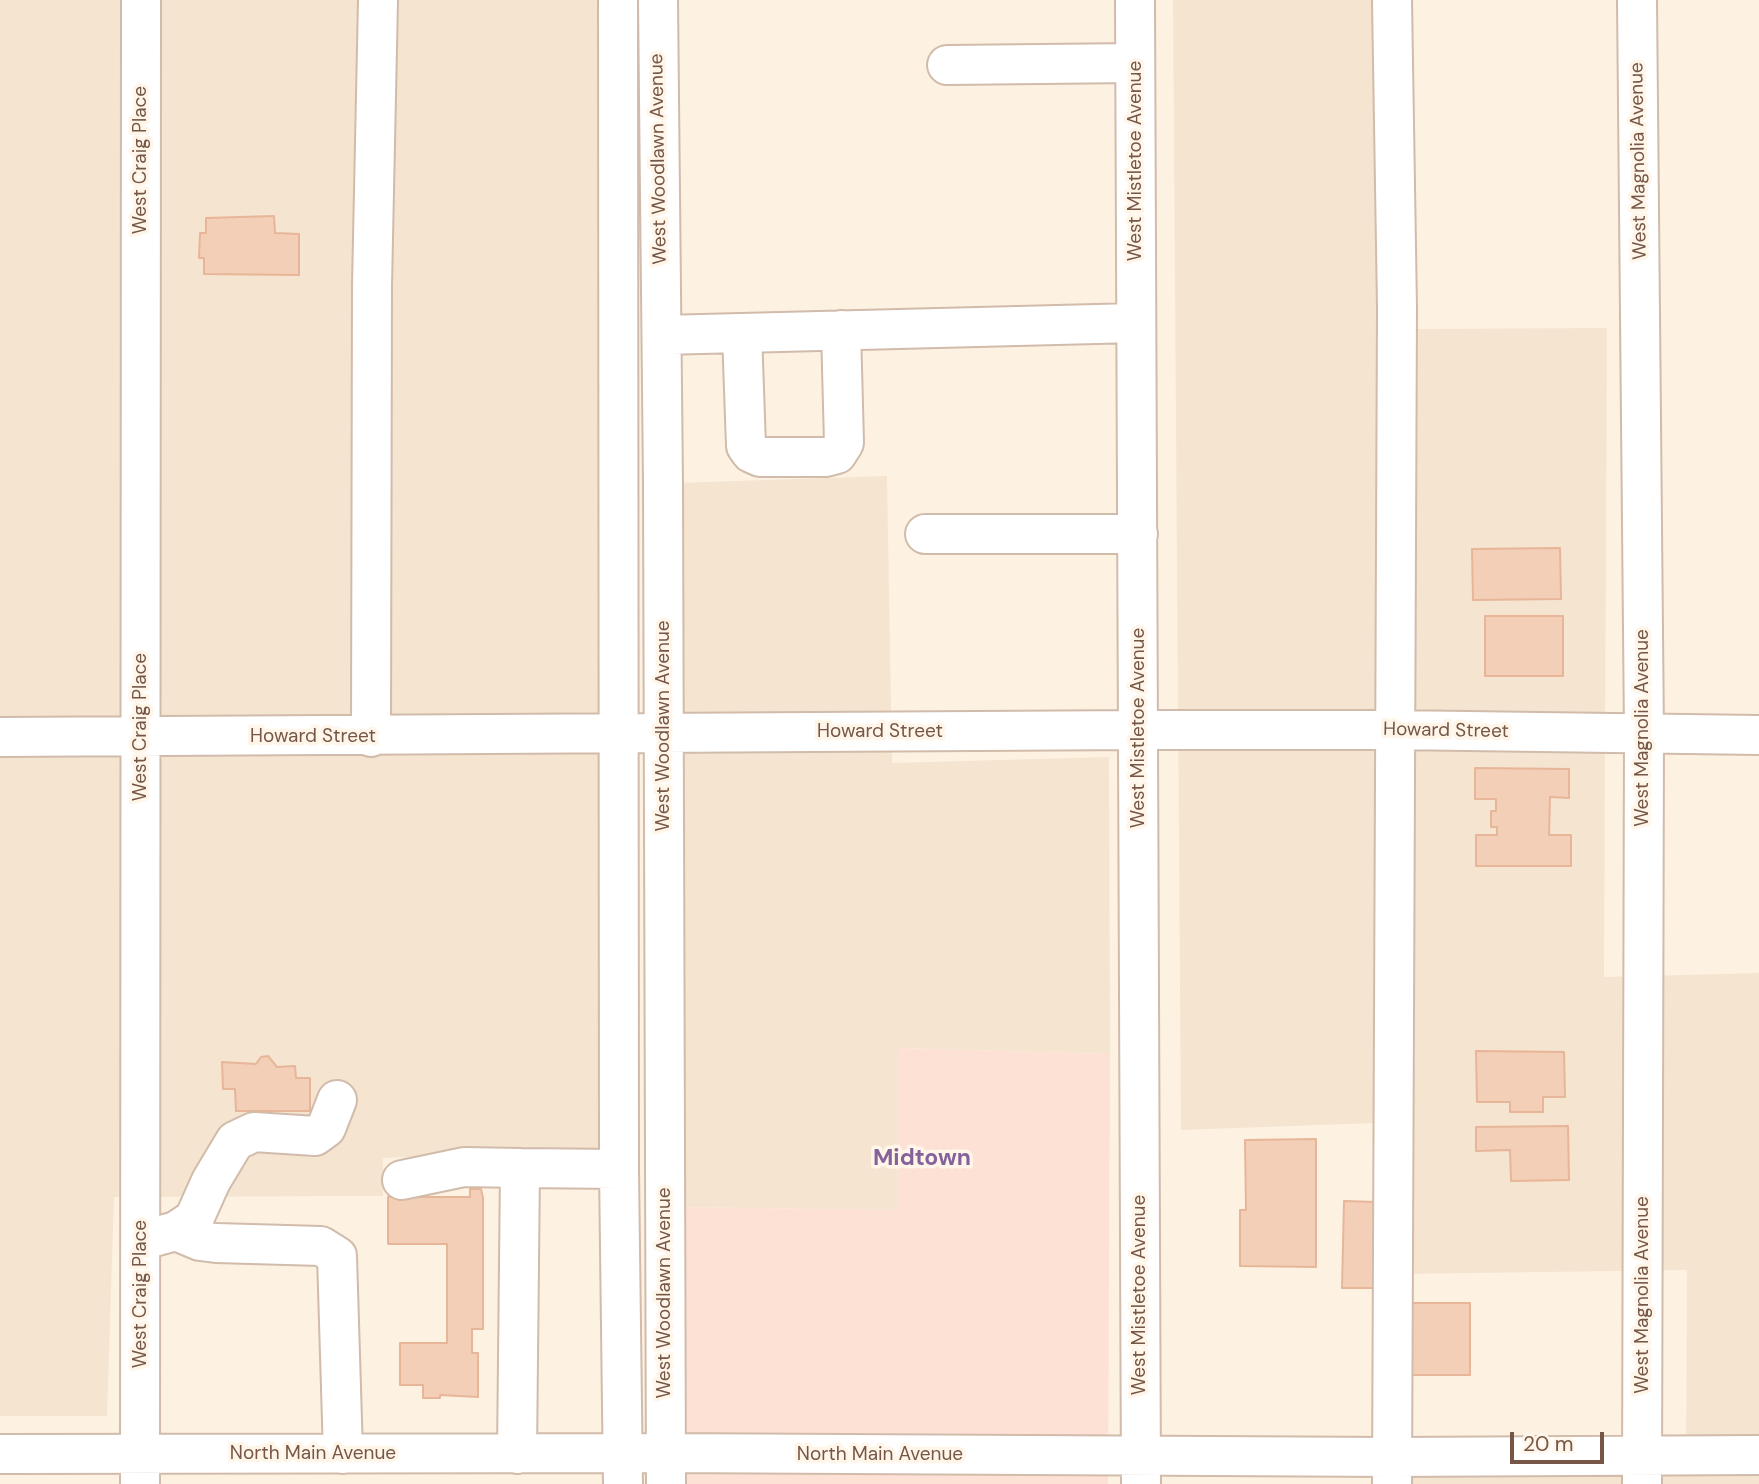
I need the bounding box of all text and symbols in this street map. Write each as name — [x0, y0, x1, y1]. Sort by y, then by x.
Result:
street label: West Woodlawn Avenue — [646, 53, 672, 265]
street label: West Mistletoe Avenue — [1125, 61, 1147, 261]
street label: West Magnolia Avenue — [1626, 62, 1652, 260]
street label: West Craig Place — [130, 86, 152, 234]
street label: West Woodlawn Avenue — [653, 620, 675, 832]
street label: West Mistletoe Avenue — [1128, 628, 1150, 828]
street label: West Magnolia Avenue — [1632, 629, 1654, 827]
street label: West Craig Place — [130, 653, 152, 801]
street label: Howard Street — [1383, 719, 1509, 743]
street label: Howard Street — [817, 721, 943, 743]
street label: Howard Street — [250, 726, 376, 748]
district label: Midtown — [873, 1145, 971, 1173]
street label: West Woodlawn Avenue — [654, 1187, 676, 1399]
street label: West Mistletoe Avenue — [1129, 1195, 1151, 1395]
street label: West Magnolia Avenue — [1632, 1196, 1654, 1394]
street label: West Craig Place — [130, 1220, 152, 1368]
scale bar — [1514, 1418, 1608, 1462]
text: 20 m — [1523, 1430, 1574, 1458]
street label: North Main Avenue — [230, 1443, 396, 1465]
street label: North Main Avenue — [797, 1444, 963, 1466]

